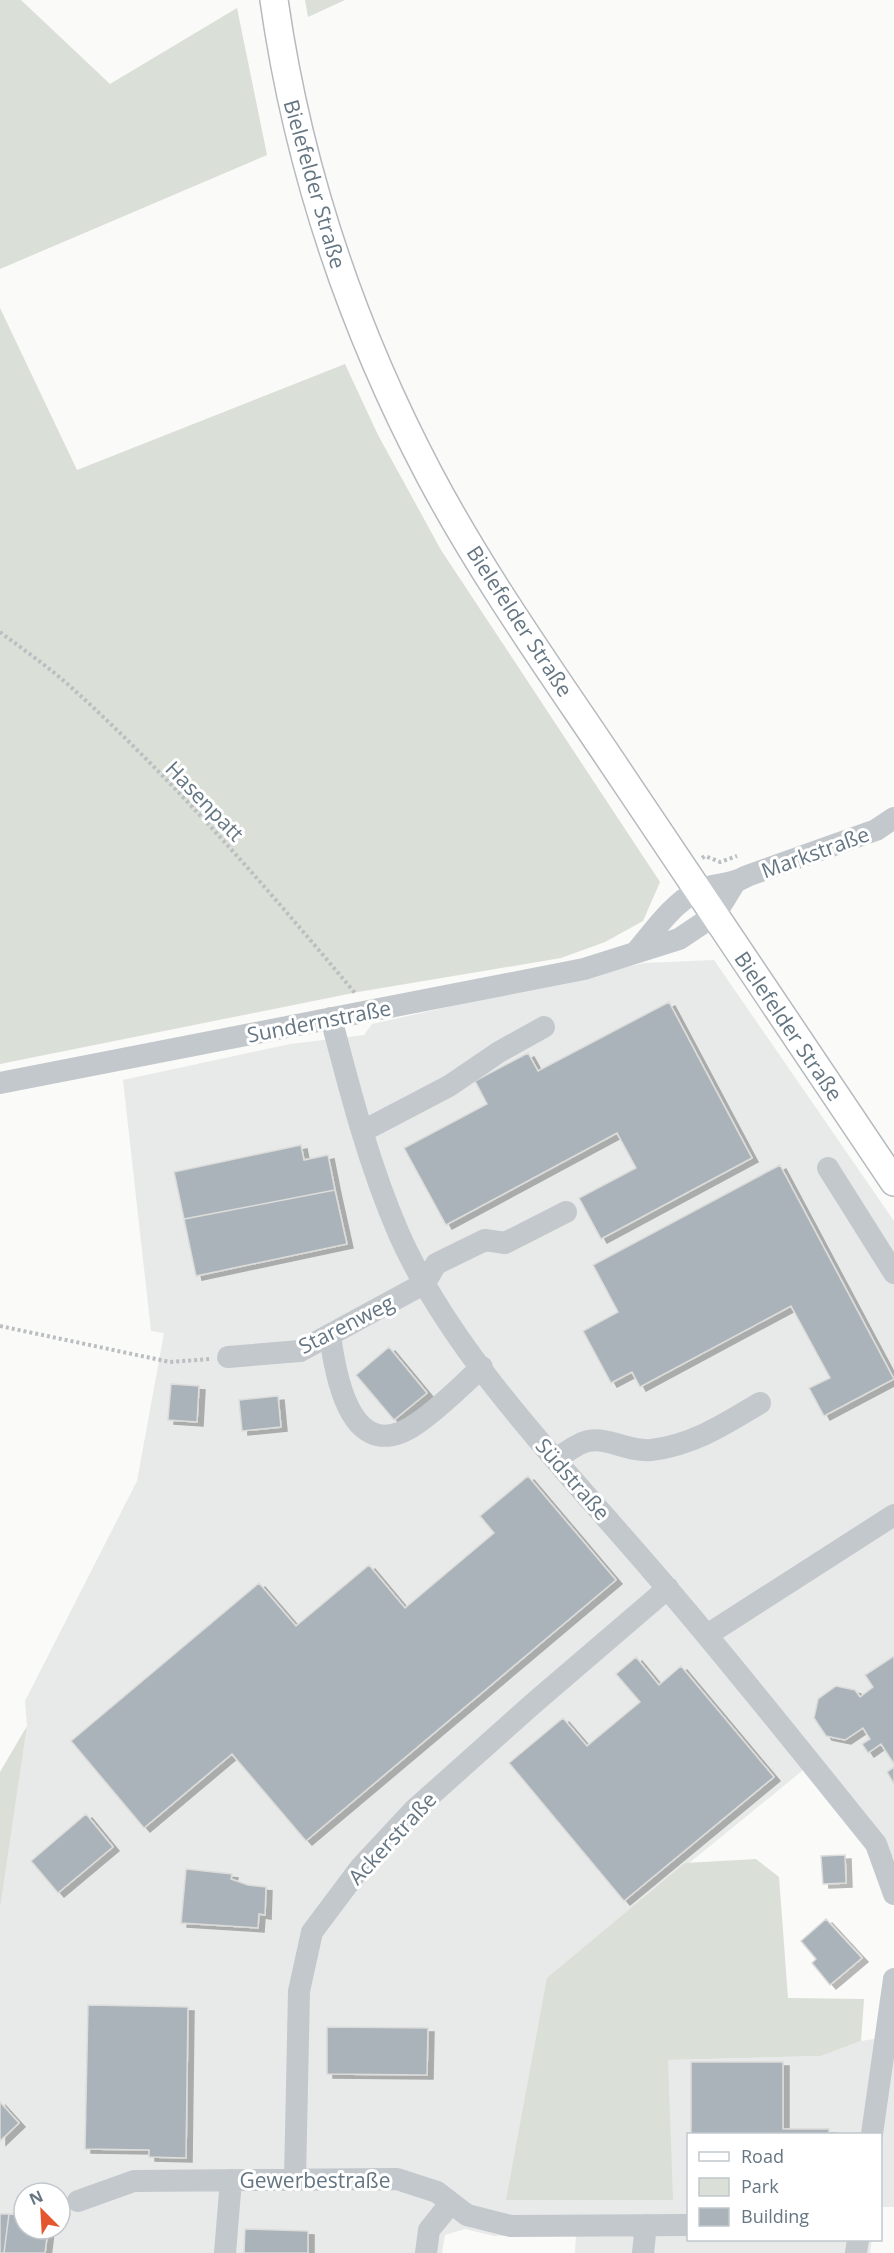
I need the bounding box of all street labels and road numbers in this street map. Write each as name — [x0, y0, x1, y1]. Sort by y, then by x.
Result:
street label: Bielefelder Straße — [277, 96, 353, 272]
street label: Bielefelder Straße — [461, 540, 579, 702]
street label: Hasenpatt — [160, 755, 250, 847]
street label: Markstraße — [757, 820, 873, 884]
street label: Bielefelder Straße — [729, 946, 849, 1106]
street label: Sundernstraße — [245, 993, 393, 1049]
street label: Starenweg — [294, 1288, 398, 1360]
street label: Südstraße — [530, 1432, 616, 1526]
street label: Ackerstraße — [342, 1786, 442, 1890]
street label: Gewerbestraße — [240, 2166, 390, 2194]

